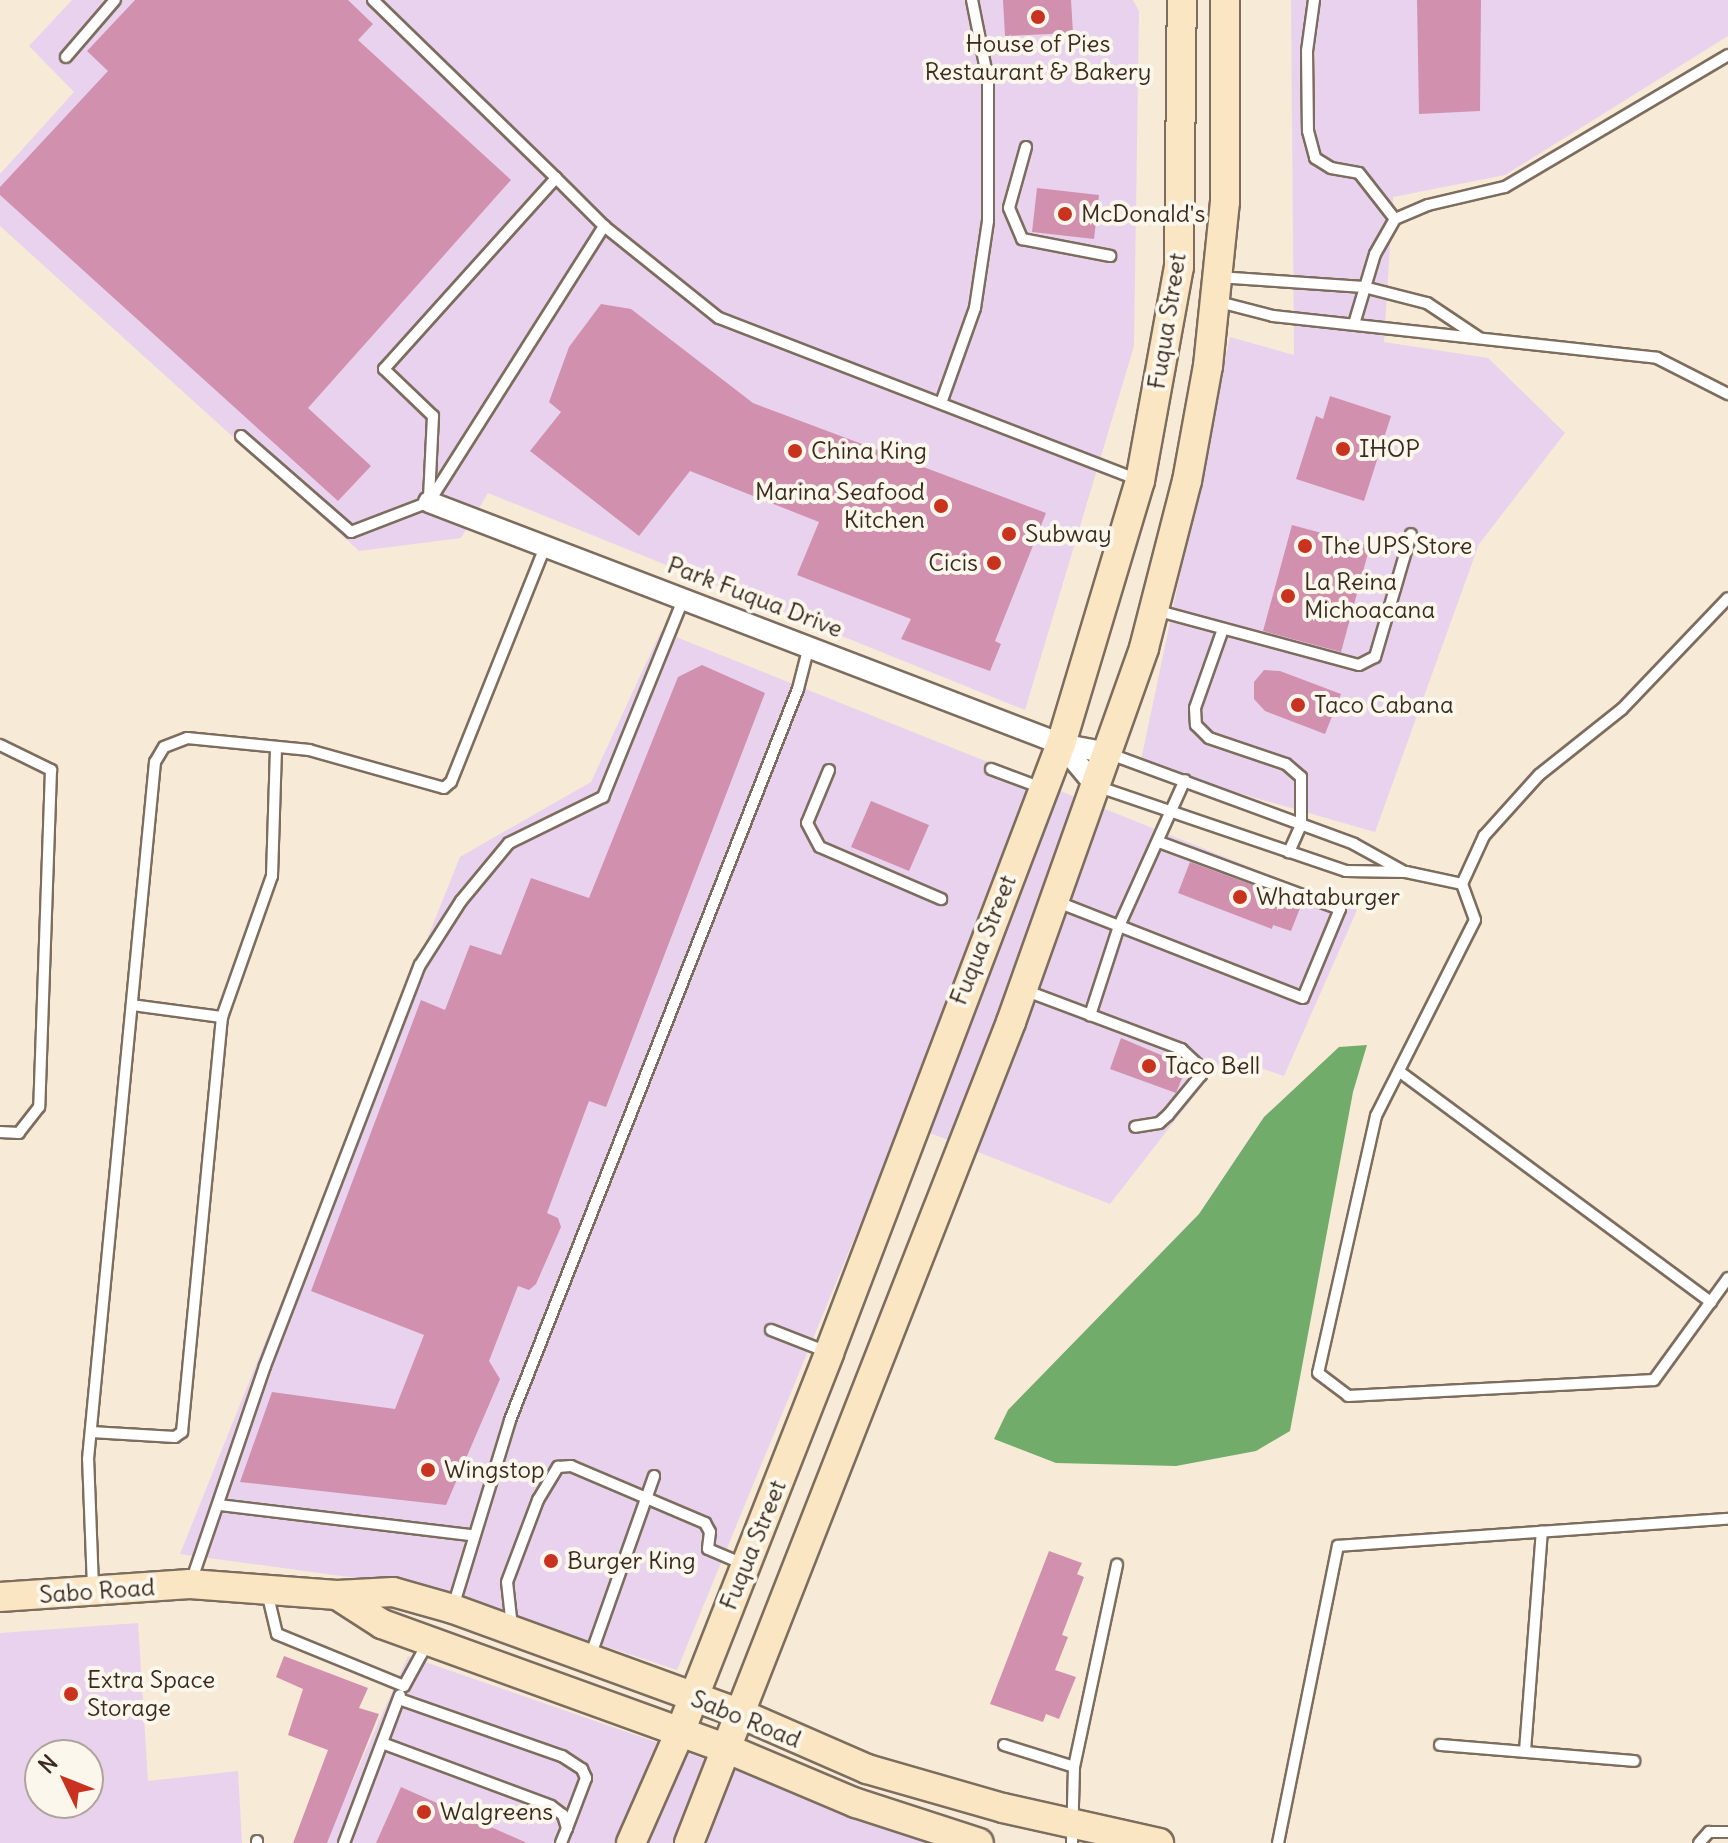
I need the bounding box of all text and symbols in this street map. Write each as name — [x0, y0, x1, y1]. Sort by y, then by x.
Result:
marker: House of Pies Restaurant & Bakery — [1029, 8, 1047, 26]
place label: House of Pies Restaurant & Bakery — [925, 30, 1151, 86]
place label: McDonald's — [1081, 200, 1205, 228]
marker: McDonald's — [1056, 205, 1074, 223]
street label: Fuqua Street — [1142, 251, 1192, 391]
place label: IHOP — [1359, 435, 1420, 463]
place label: China King — [811, 437, 927, 465]
marker: IHOP — [1334, 440, 1352, 458]
marker: China King — [786, 442, 804, 460]
place label: Marina Seafood Kitchen — [755, 478, 925, 534]
marker: Marina Seafood Kitchen — [932, 497, 950, 515]
place label: Subway — [1025, 520, 1112, 548]
marker: Subway — [1000, 525, 1018, 543]
place label: The UPS Store — [1321, 532, 1472, 560]
marker: The UPS Store — [1296, 537, 1314, 555]
place label: Cicis — [928, 549, 978, 577]
street label: Park Fuqua Drive — [663, 550, 847, 644]
marker: Cicis — [985, 554, 1003, 572]
place label: La Reina Michoacana — [1304, 568, 1435, 624]
marker: La Reina Michoacana — [1279, 587, 1297, 605]
place label: Taco Cabana — [1314, 691, 1454, 719]
marker: Taco Cabana — [1289, 696, 1307, 714]
street label: Fuqua Street — [944, 871, 1022, 1009]
place label: Whataburger — [1256, 883, 1400, 911]
marker: Whataburger — [1231, 888, 1249, 906]
place label: Taco Bell — [1165, 1052, 1260, 1080]
marker: Taco Bell — [1140, 1057, 1158, 1075]
place label: Wingstop — [444, 1456, 545, 1484]
marker: Wingstop — [419, 1461, 437, 1479]
street label: Fuqua Street — [714, 1476, 792, 1614]
place label: Burger King — [567, 1547, 696, 1575]
marker: Burger King — [542, 1552, 560, 1570]
street label: Sabo Road — [38, 1573, 156, 1609]
place label: Extra Space Storage — [87, 1666, 215, 1722]
street label: Sabo Road — [687, 1684, 805, 1754]
marker: Extra Space Storage — [62, 1685, 80, 1703]
north arrow — [24, 1739, 104, 1819]
text: N — [32, 1749, 63, 1779]
place label: Walgreens — [440, 1798, 553, 1826]
marker: Walgreens — [415, 1803, 433, 1821]

